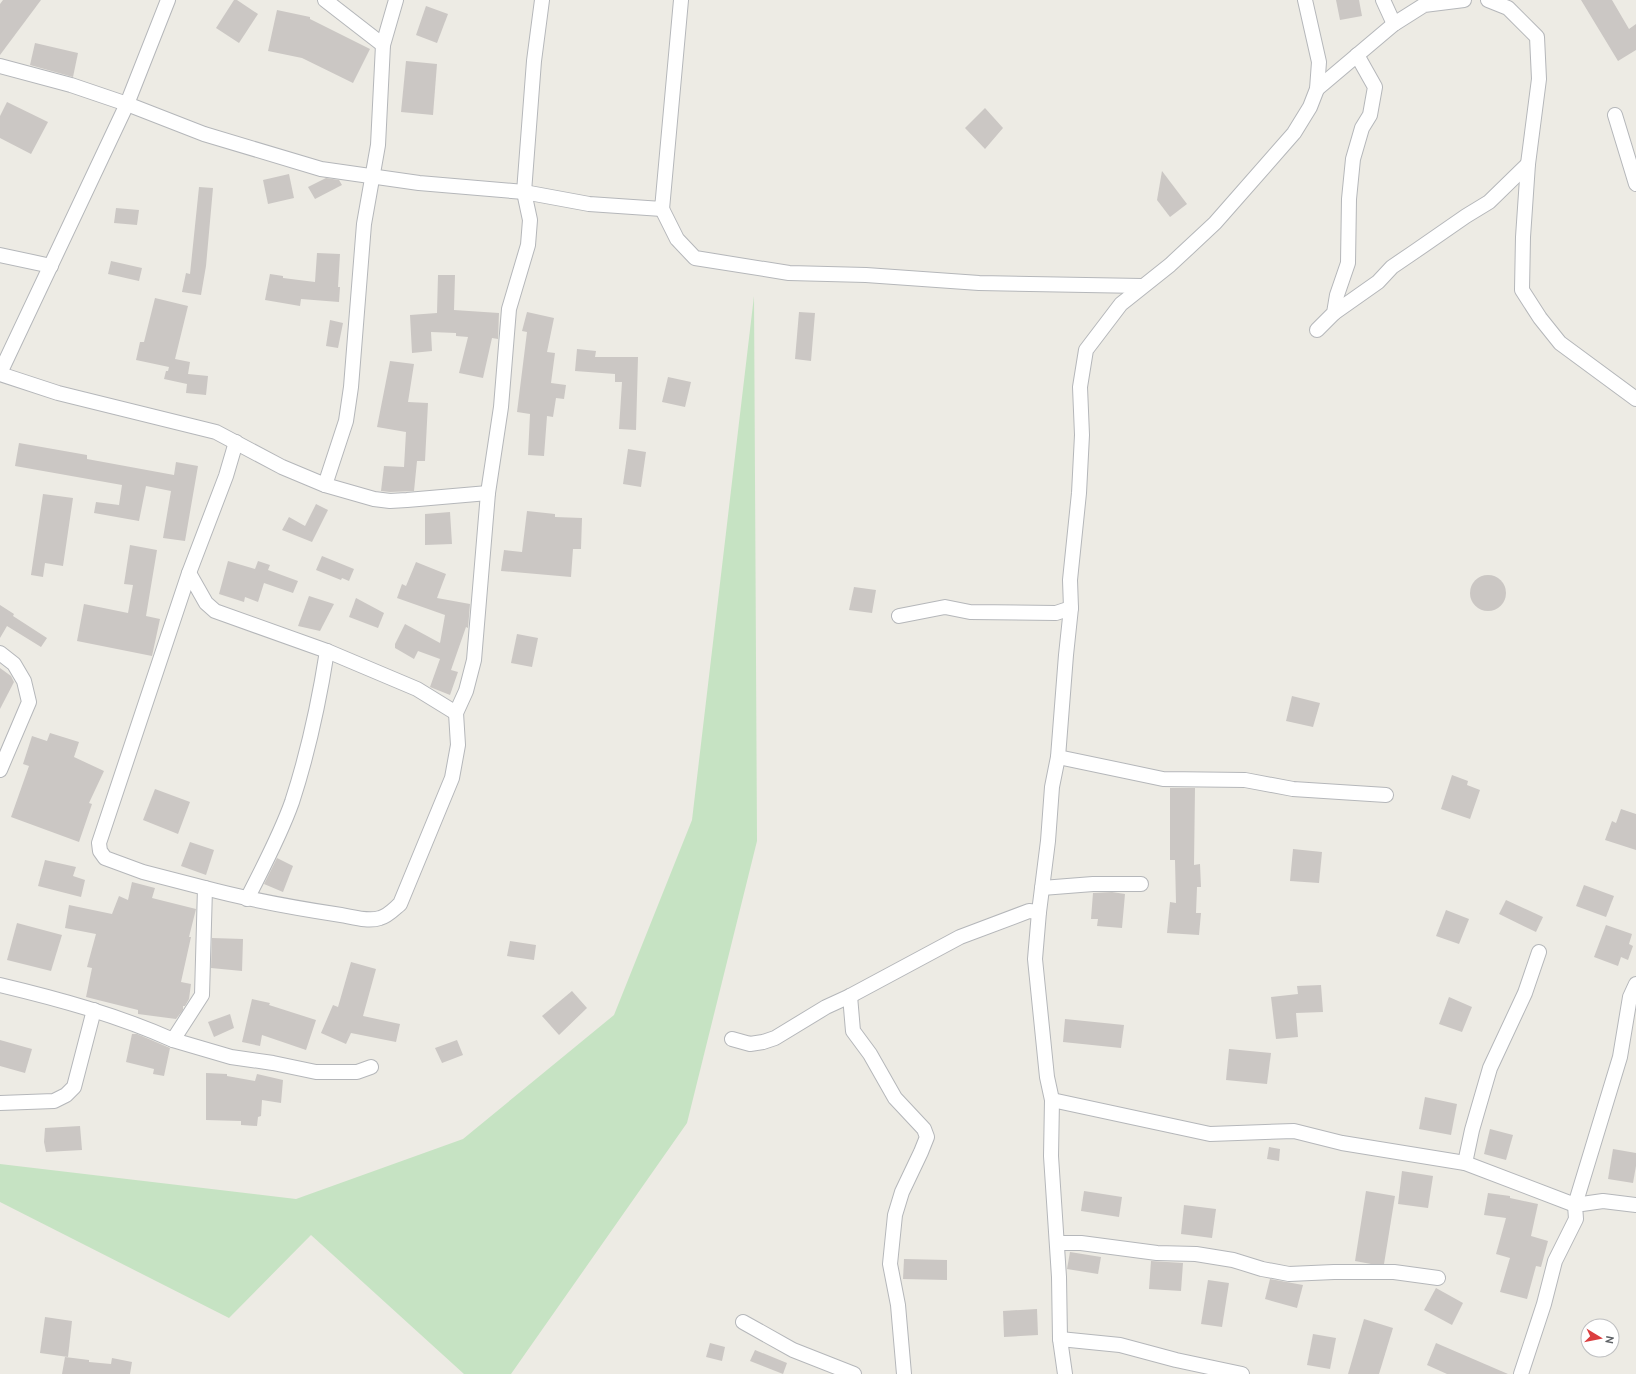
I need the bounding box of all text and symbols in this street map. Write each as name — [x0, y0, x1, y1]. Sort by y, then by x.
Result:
north arrow — [1580, 1318, 1620, 1358]
text: N — [1602, 1335, 1617, 1345]

